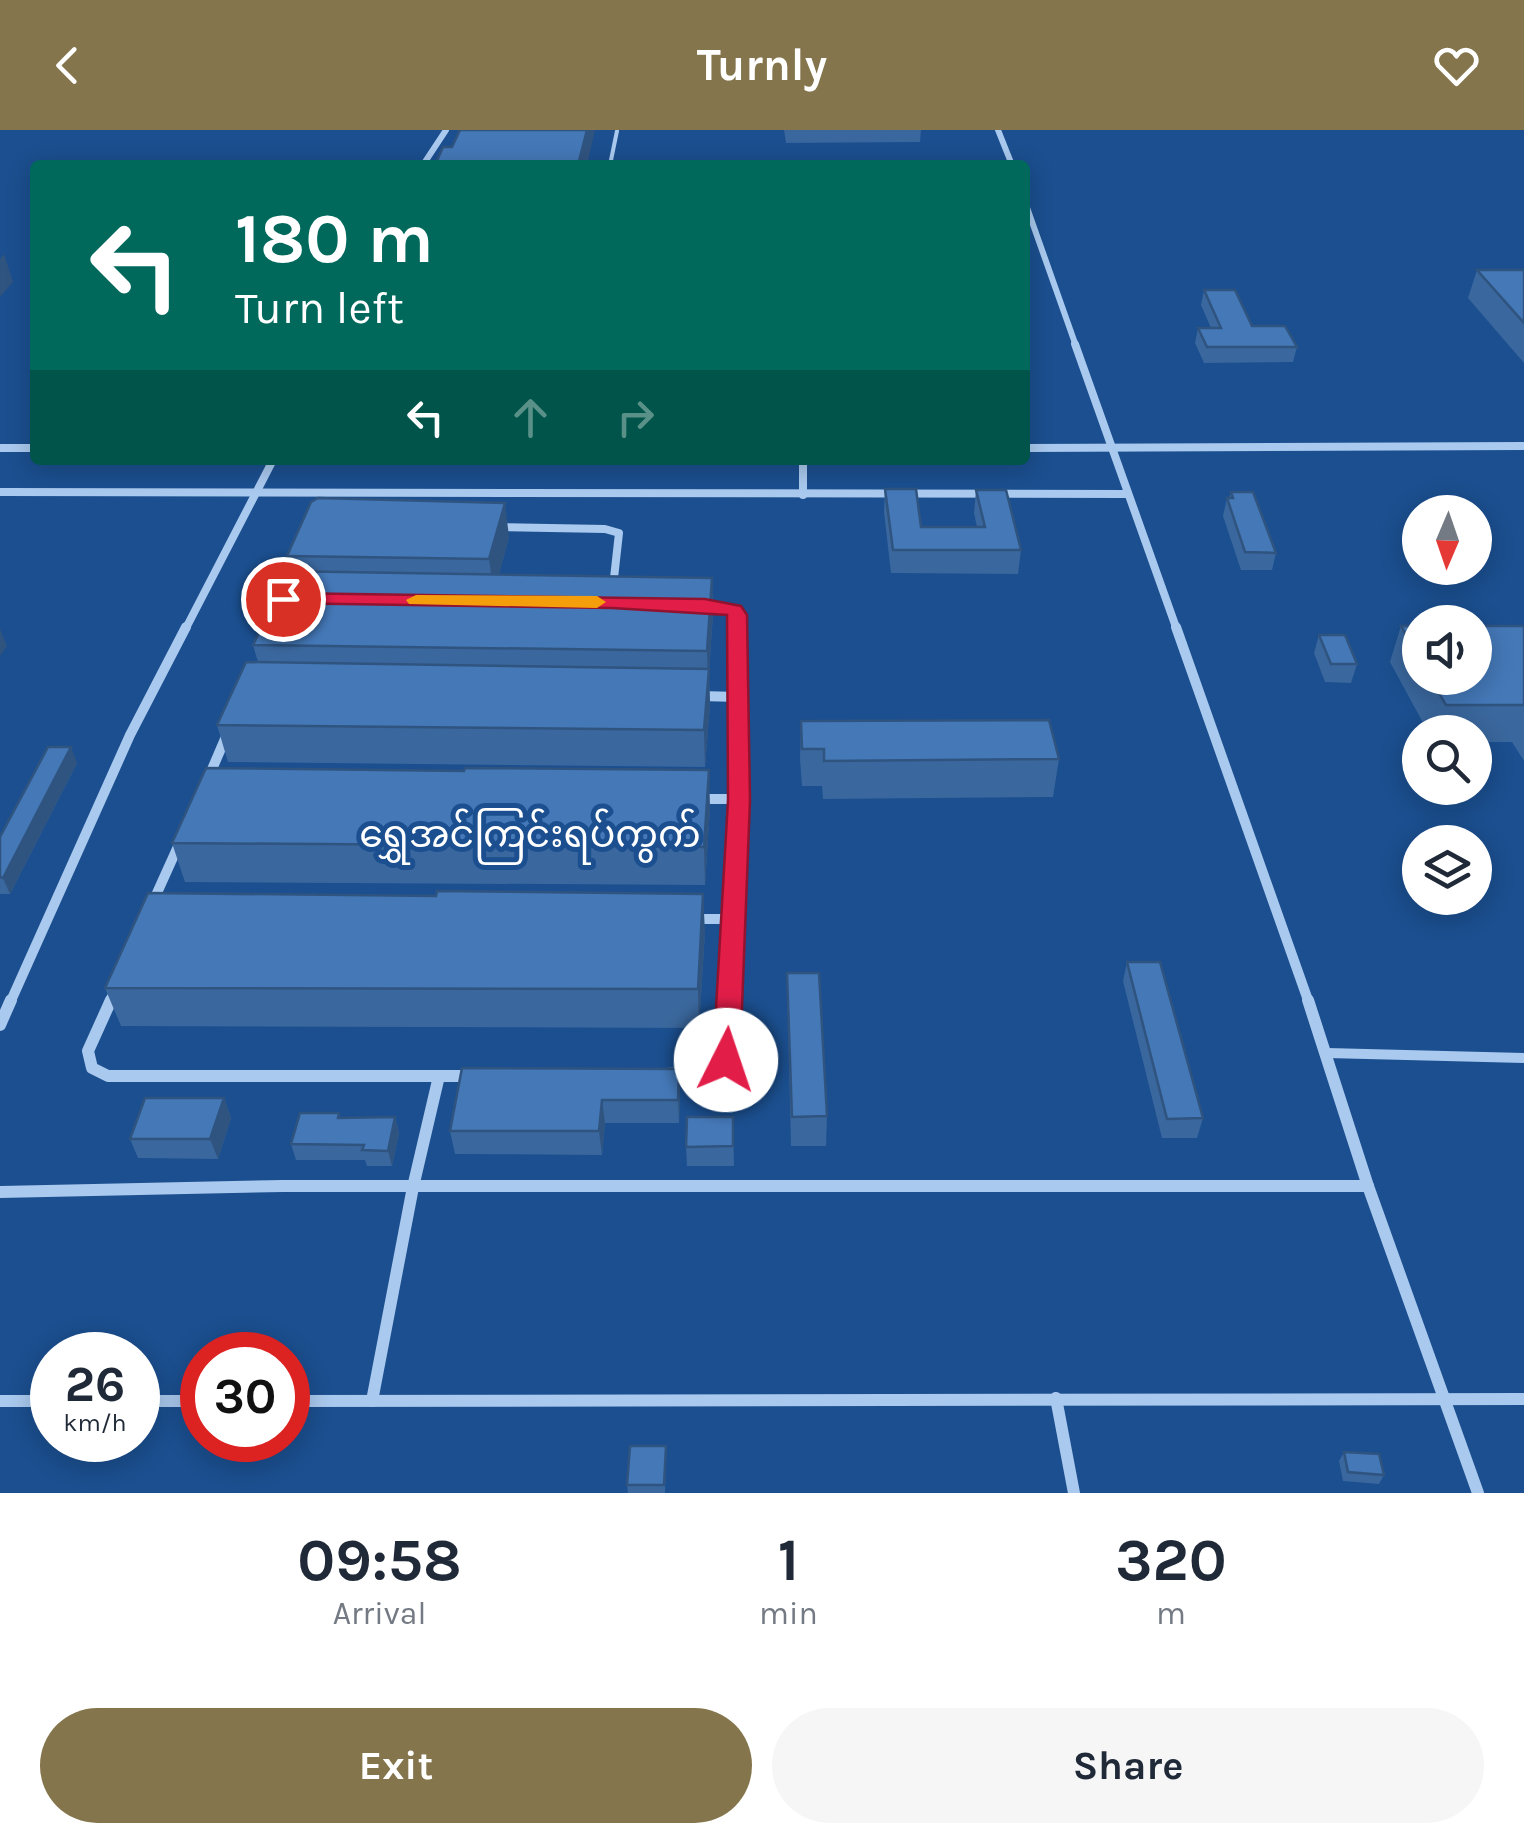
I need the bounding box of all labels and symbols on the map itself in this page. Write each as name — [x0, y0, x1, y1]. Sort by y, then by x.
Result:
north arrow — [1402, 495, 1492, 585]
pin — [241, 557, 326, 642]
district label: ရွှေအင်ကြင်းရပ်ကွက် — [359, 808, 701, 865]
position arrow — [674, 1008, 778, 1112]
speed limit sign: 30 — [180, 1332, 310, 1462]

